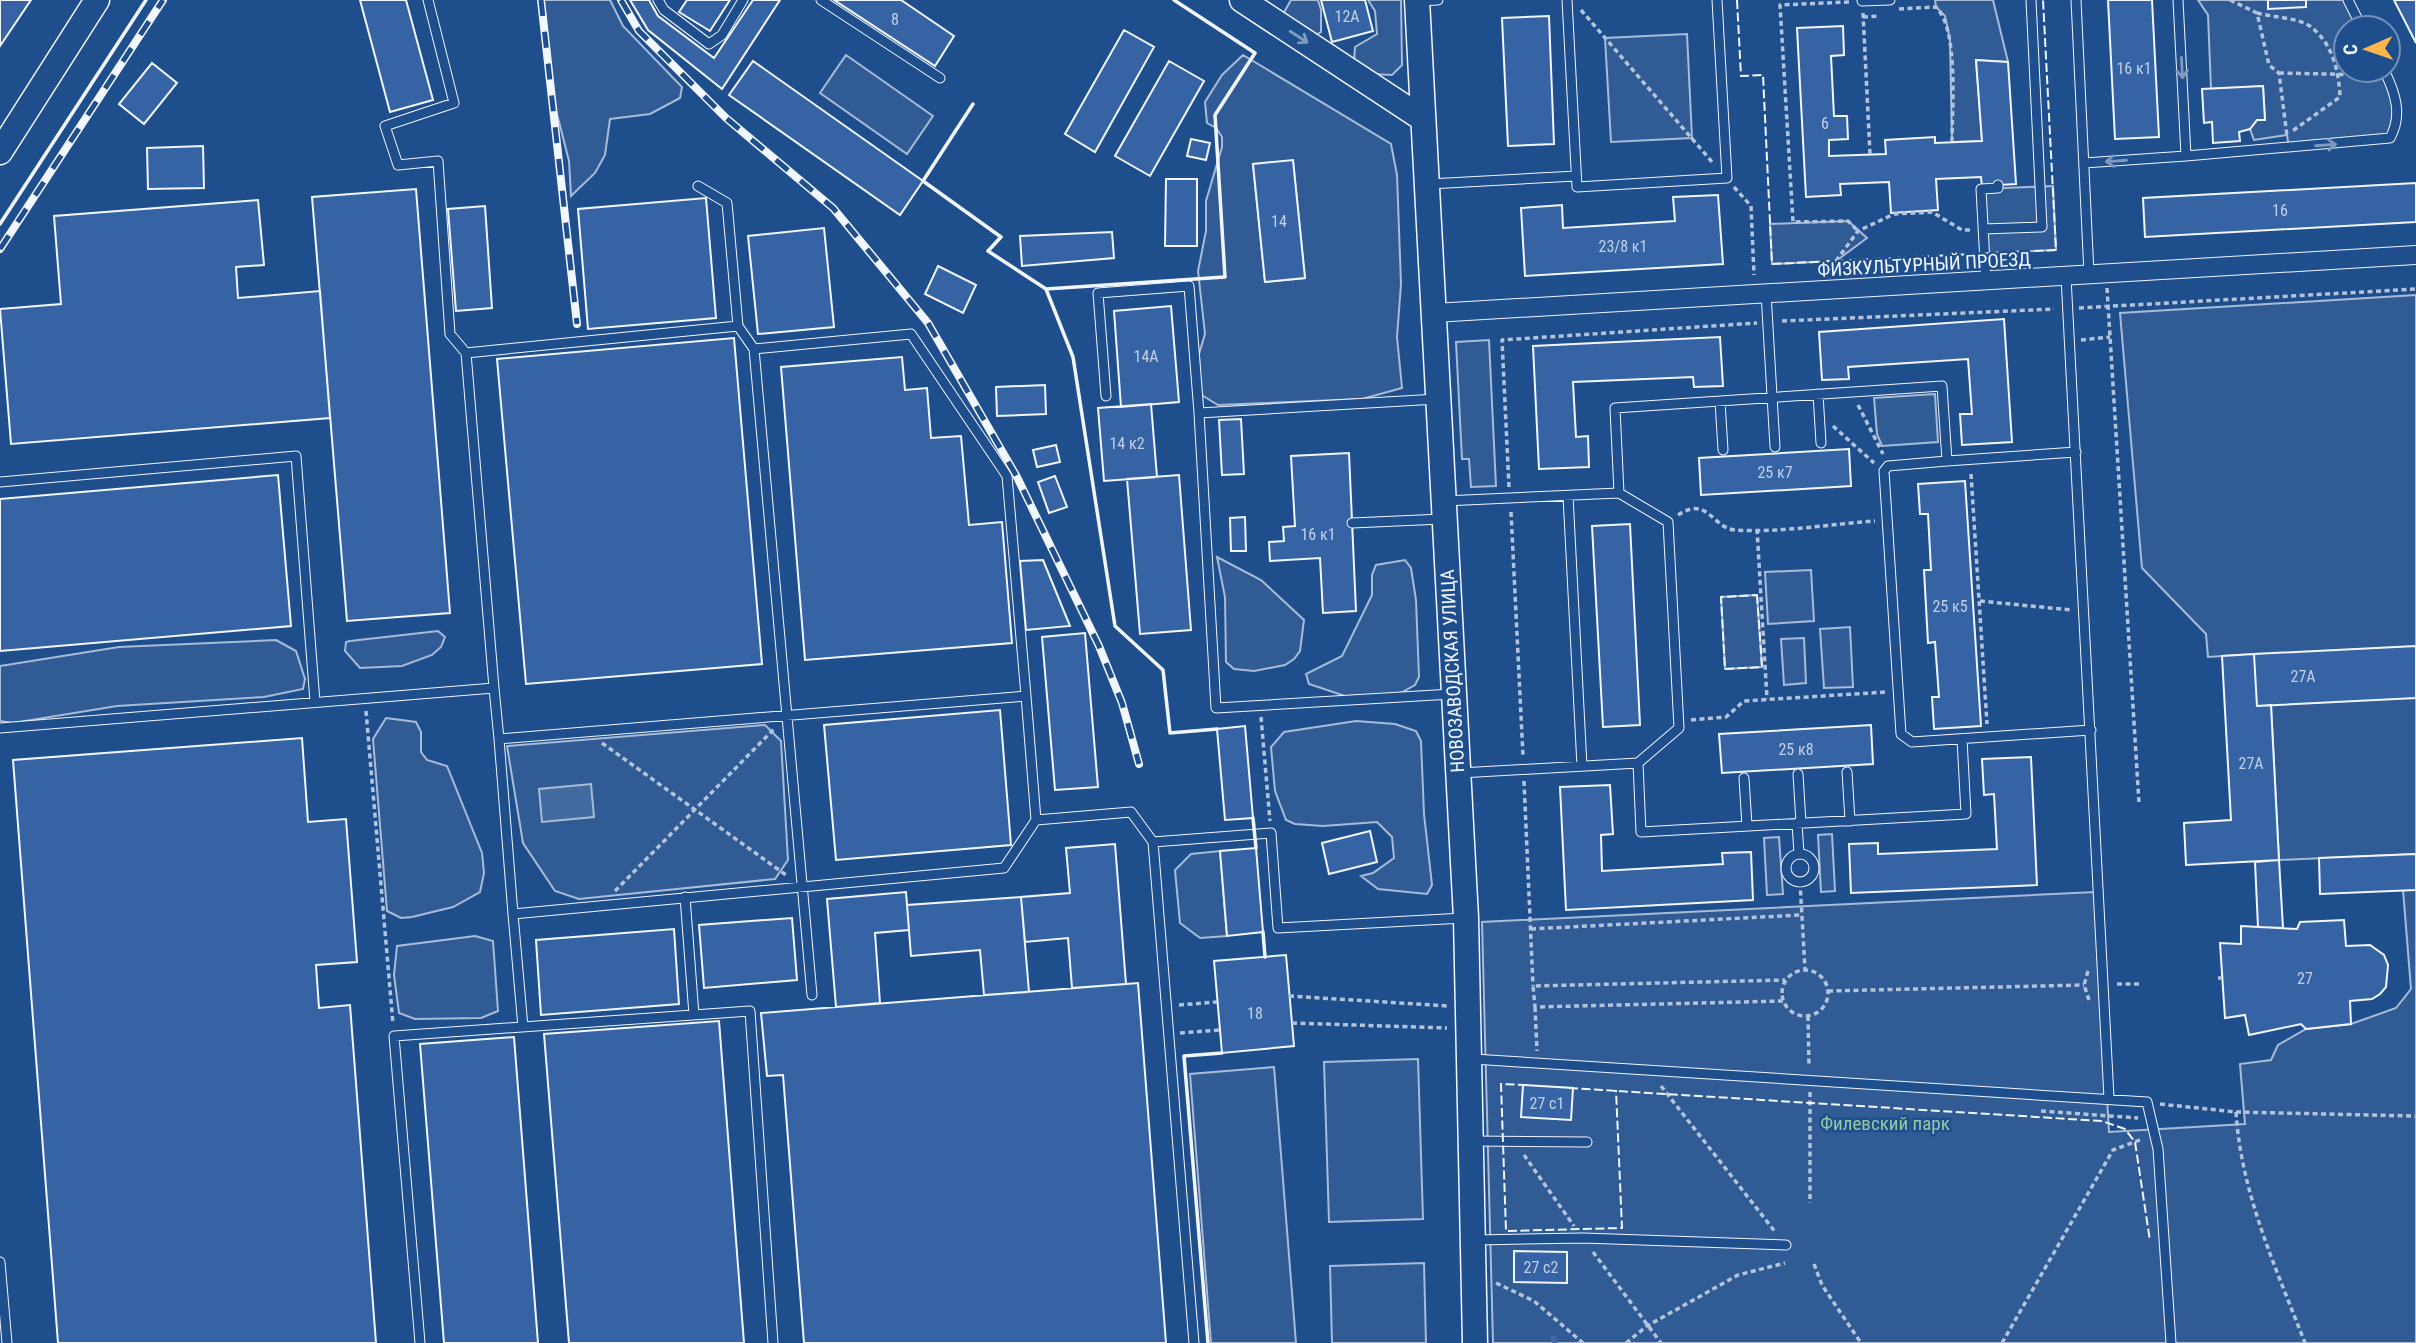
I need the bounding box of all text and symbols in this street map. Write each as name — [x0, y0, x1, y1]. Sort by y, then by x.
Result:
house number: 12А — [1334, 7, 1360, 26]
house number: 8 — [891, 10, 899, 29]
north arrow — [2332, 14, 2402, 84]
one-way arrow — [1289, 30, 1308, 45]
text: С — [2339, 44, 2362, 55]
one-way arrow — [2175, 56, 2188, 79]
house number: 16 к1 — [2116, 59, 2152, 78]
house number: 6 — [1821, 114, 1829, 133]
one-way arrow — [2314, 138, 2337, 151]
one-way arrow — [2104, 154, 2127, 167]
house number: 16 — [2272, 201, 2288, 220]
house number: 14 — [1271, 212, 1287, 231]
house number: 23/8 к1 — [1599, 237, 1647, 256]
street label: ФИЗКУЛЬТУРНЫЙ ПРОЕЗД — [1817, 247, 2031, 282]
house number: 14А — [1133, 347, 1159, 366]
house number: 14 к2 — [1109, 434, 1145, 453]
house number: 25 к7 — [1757, 463, 1793, 482]
house number: 16 к1 — [1300, 525, 1336, 544]
street label: НОВОЗАВОДСКАЯ УЛИЦА — [1436, 569, 1469, 773]
house number: 25 к5 — [1932, 597, 1968, 616]
house number: 27А — [2290, 667, 2316, 686]
house number: 25 к8 — [1778, 740, 1814, 759]
house number: 27А — [2238, 754, 2264, 773]
house number: 27 — [2297, 969, 2313, 988]
house number: 18 — [1247, 1004, 1263, 1023]
house number: 27 с1 — [1530, 1094, 1564, 1113]
park label: Филевский парк — [1820, 1112, 1950, 1135]
house number: 27 с2 — [1524, 1258, 1558, 1277]

